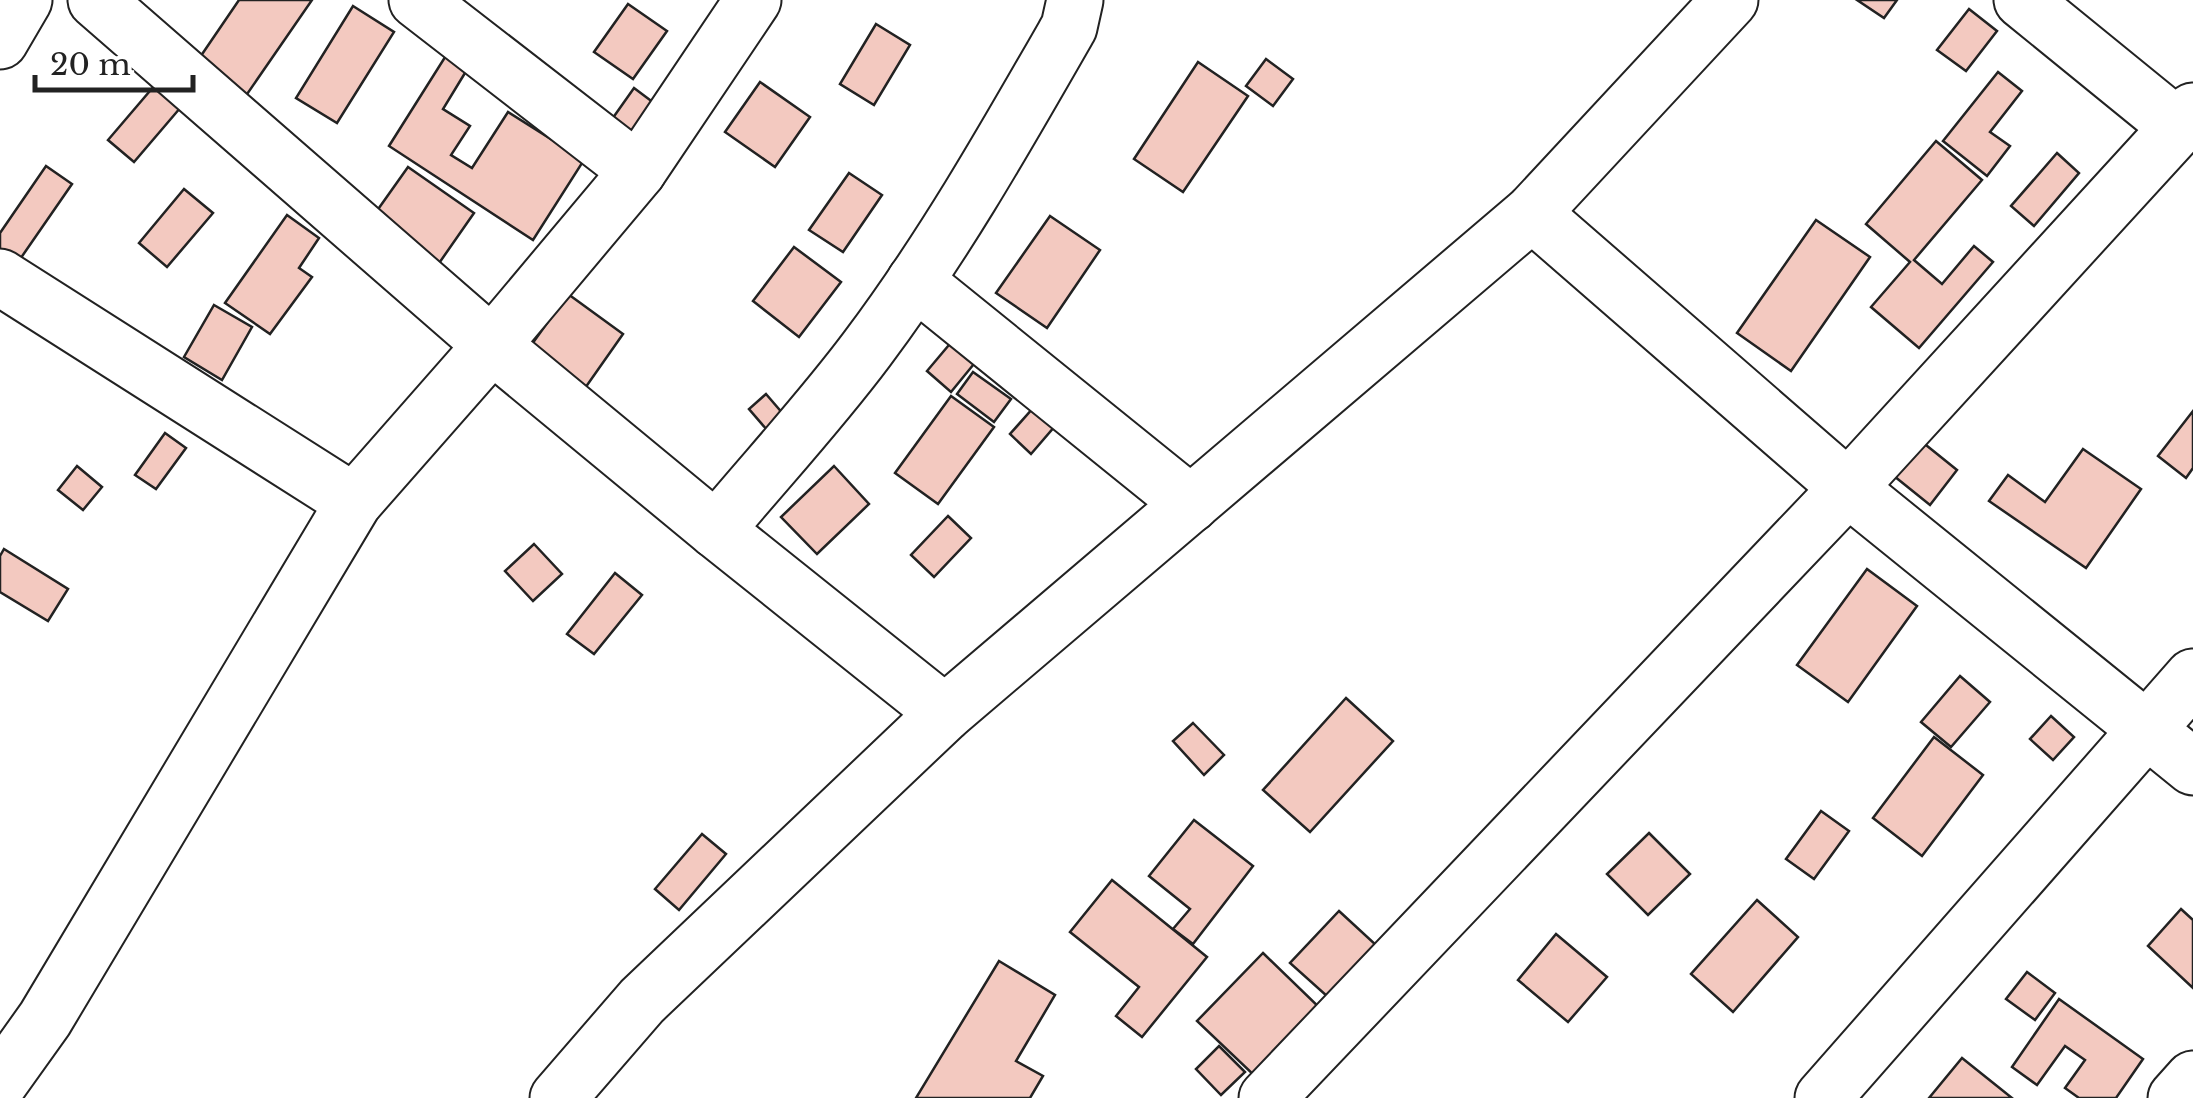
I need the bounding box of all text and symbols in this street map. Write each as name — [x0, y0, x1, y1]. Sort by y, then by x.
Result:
scale bar — [35, 30, 192, 92]
text: 20 m — [50, 46, 131, 83]

